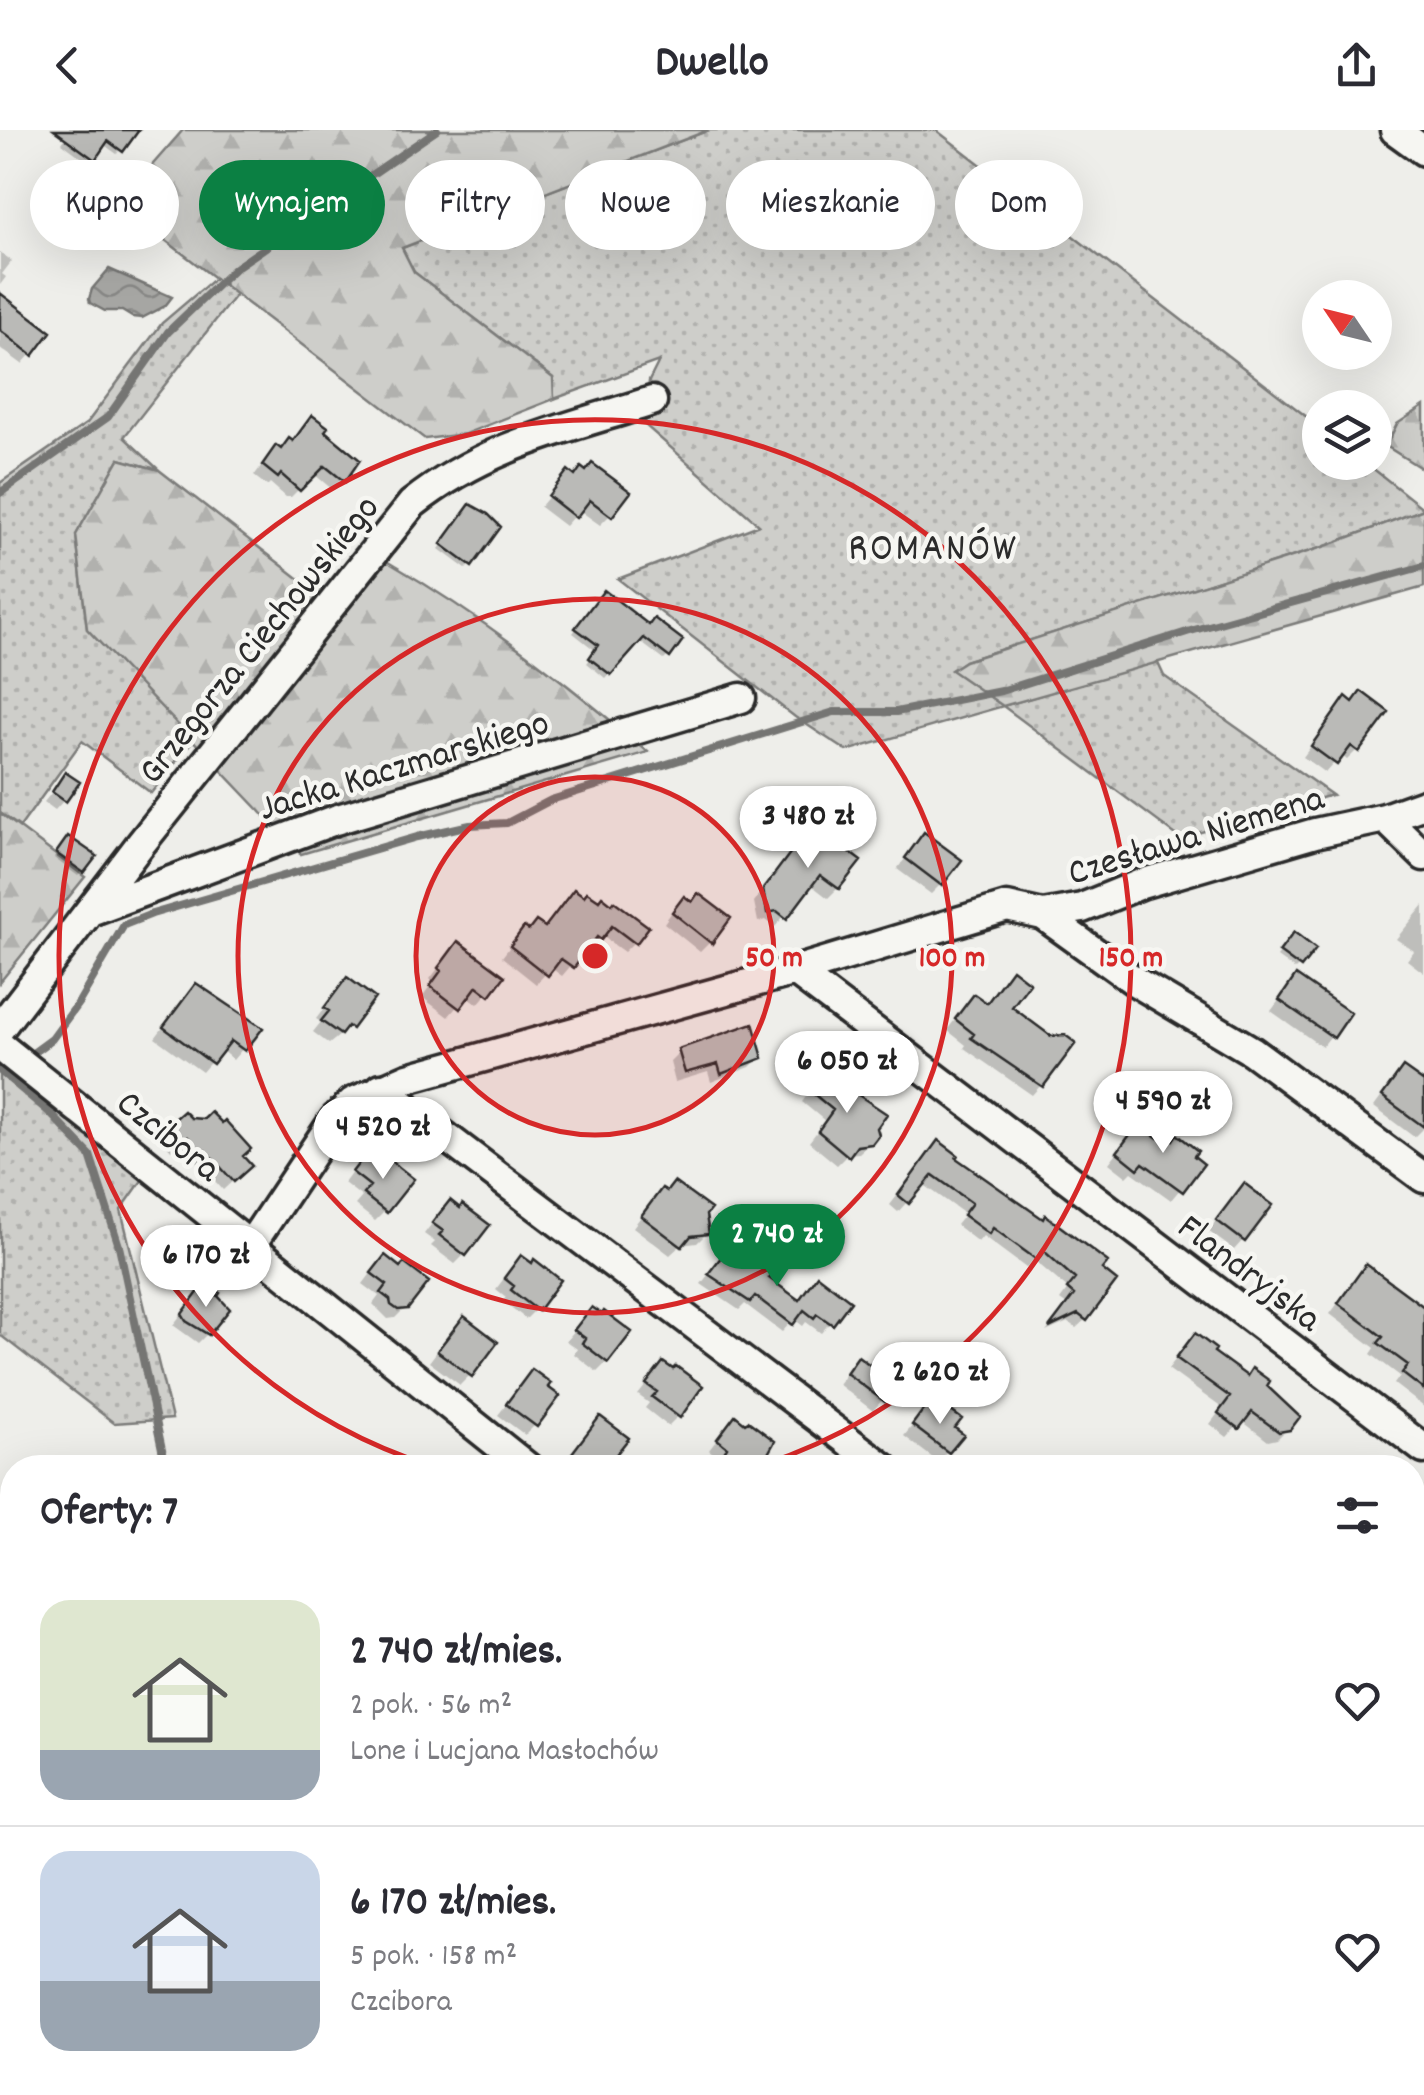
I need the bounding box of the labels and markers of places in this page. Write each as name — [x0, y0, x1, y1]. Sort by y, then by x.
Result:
pin: 3 480 zł — [705, 786, 911, 871]
centre of rings — [577, 938, 613, 974]
pin: 6 050 zł — [744, 1031, 950, 1116]
pin: 4 590 zł — [1060, 1071, 1266, 1156]
pin: 4 520 zł — [280, 1097, 486, 1182]
pin: 2 740 zł — [674, 1204, 880, 1289]
pin: 6 170 zł — [103, 1225, 309, 1310]
pin: 2 620 zł — [837, 1342, 1043, 1427]

